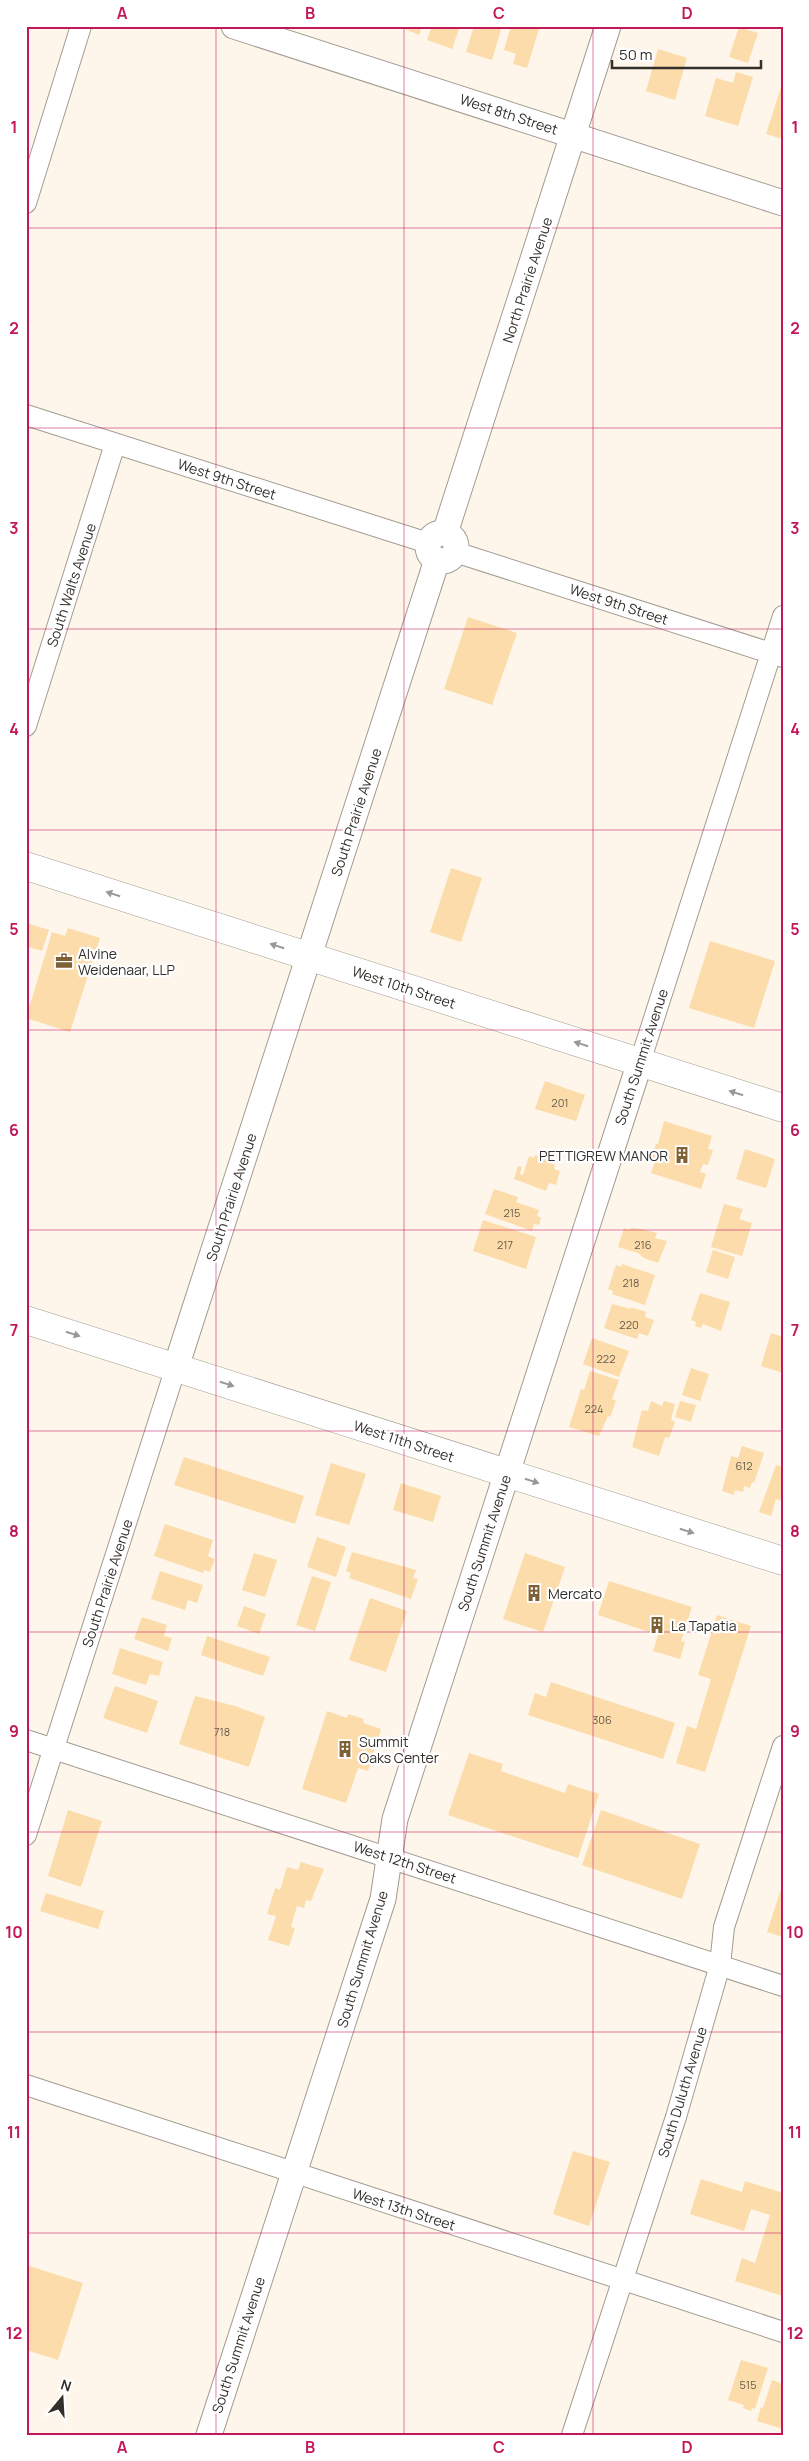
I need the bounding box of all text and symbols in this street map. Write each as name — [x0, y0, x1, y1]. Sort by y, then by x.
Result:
text: A — [117, 2, 128, 24]
text: B — [305, 2, 315, 24]
text: C — [493, 2, 505, 24]
text: D — [681, 2, 693, 24]
scale bar — [612, 38, 760, 70]
text: 50 m — [619, 44, 653, 65]
street label: West 8th Street — [457, 89, 561, 139]
text: 1 — [10, 116, 18, 138]
text: 1 — [791, 116, 799, 138]
street label: North Prairie Avenue — [498, 215, 556, 345]
text: 2 — [9, 317, 19, 339]
text: 2 — [790, 317, 800, 339]
street label: West 9th Street — [175, 454, 279, 504]
text: 3 — [9, 517, 19, 539]
text: 3 — [790, 517, 800, 539]
street label: South Walts Avenue — [42, 521, 100, 649]
street label: West 9th Street — [567, 579, 671, 629]
text: 4 — [9, 718, 19, 740]
text: 4 — [790, 718, 800, 740]
street label: South Prairie Avenue — [326, 746, 386, 878]
one-way arrow — [105, 890, 120, 898]
text: 5 — [9, 918, 19, 940]
text: 5 — [790, 918, 800, 940]
one-way arrow — [269, 942, 284, 950]
place label: Alvine Weidenaar, LLP — [78, 944, 176, 979]
office icon: Alvine Weidenaar, LLP — [54, 951, 74, 971]
street label: West 10th Street — [350, 961, 459, 1013]
street label: South Summit Avenue — [610, 986, 672, 1128]
one-way arrow — [574, 1039, 589, 1047]
one-way arrow — [729, 1089, 744, 1096]
house number: 201 — [551, 1095, 569, 1110]
text: 6 — [9, 1119, 19, 1141]
text: 6 — [790, 1119, 800, 1141]
street label: South Prairie Avenue — [201, 1131, 261, 1263]
building icon: PETTIGREW MANOR — [672, 1145, 692, 1165]
place label: PETTIGREW MANOR — [539, 1146, 668, 1165]
house number: 215 — [504, 1205, 520, 1220]
house number: 217 — [497, 1237, 513, 1252]
house number: 216 — [634, 1237, 652, 1252]
house number: 218 — [623, 1275, 639, 1290]
house number: 220 — [619, 1317, 639, 1332]
text: 7 — [10, 1319, 18, 1341]
text: 7 — [791, 1319, 799, 1341]
one-way arrow — [65, 1331, 80, 1339]
house number: 222 — [597, 1351, 615, 1366]
one-way arrow — [220, 1381, 235, 1388]
house number: 224 — [585, 1401, 603, 1416]
street label: West 11th Street — [351, 1416, 457, 1466]
house number: 612 — [735, 1458, 753, 1473]
street label: South Summit Avenue — [453, 1472, 515, 1614]
one-way arrow — [525, 1478, 540, 1486]
street label: South Prairie Avenue — [77, 1517, 137, 1649]
text: 8 — [9, 1520, 19, 1542]
text: 8 — [790, 1520, 800, 1542]
one-way arrow — [680, 1527, 695, 1535]
building icon: Mercato — [524, 1583, 544, 1603]
place label: Mercato — [548, 1584, 602, 1603]
building icon: La Tapatia — [647, 1615, 667, 1635]
place label: La Tapatia — [671, 1616, 737, 1635]
house number: 306 — [592, 1712, 612, 1727]
text: 9 — [9, 1720, 19, 1742]
text: 9 — [790, 1720, 800, 1742]
house number: 718 — [214, 1724, 230, 1739]
place label: Summit Oaks Center — [359, 1732, 439, 1767]
building icon: Summit Oaks Center — [335, 1739, 355, 1759]
street label: West 12th Street — [351, 1836, 459, 1888]
street label: South Summit Avenue — [332, 1888, 392, 2030]
text: 10 — [5, 1921, 23, 1943]
text: 10 — [786, 1921, 804, 1943]
street label: South Duluth Avenue — [653, 2024, 711, 2160]
text: 11 — [7, 2121, 21, 2143]
text: 11 — [788, 2121, 802, 2143]
street label: West 13th Street — [350, 2183, 458, 2235]
street label: South Summit Avenue — [207, 2274, 269, 2416]
text: 12 — [6, 2322, 22, 2344]
text: 12 — [787, 2322, 803, 2344]
north arrow — [38, 2374, 88, 2424]
text: N — [58, 2375, 74, 2396]
house number: 515 — [740, 2377, 757, 2392]
text: A — [117, 2436, 128, 2458]
text: B — [305, 2436, 315, 2458]
text: C — [493, 2436, 505, 2458]
text: D — [681, 2436, 693, 2458]

